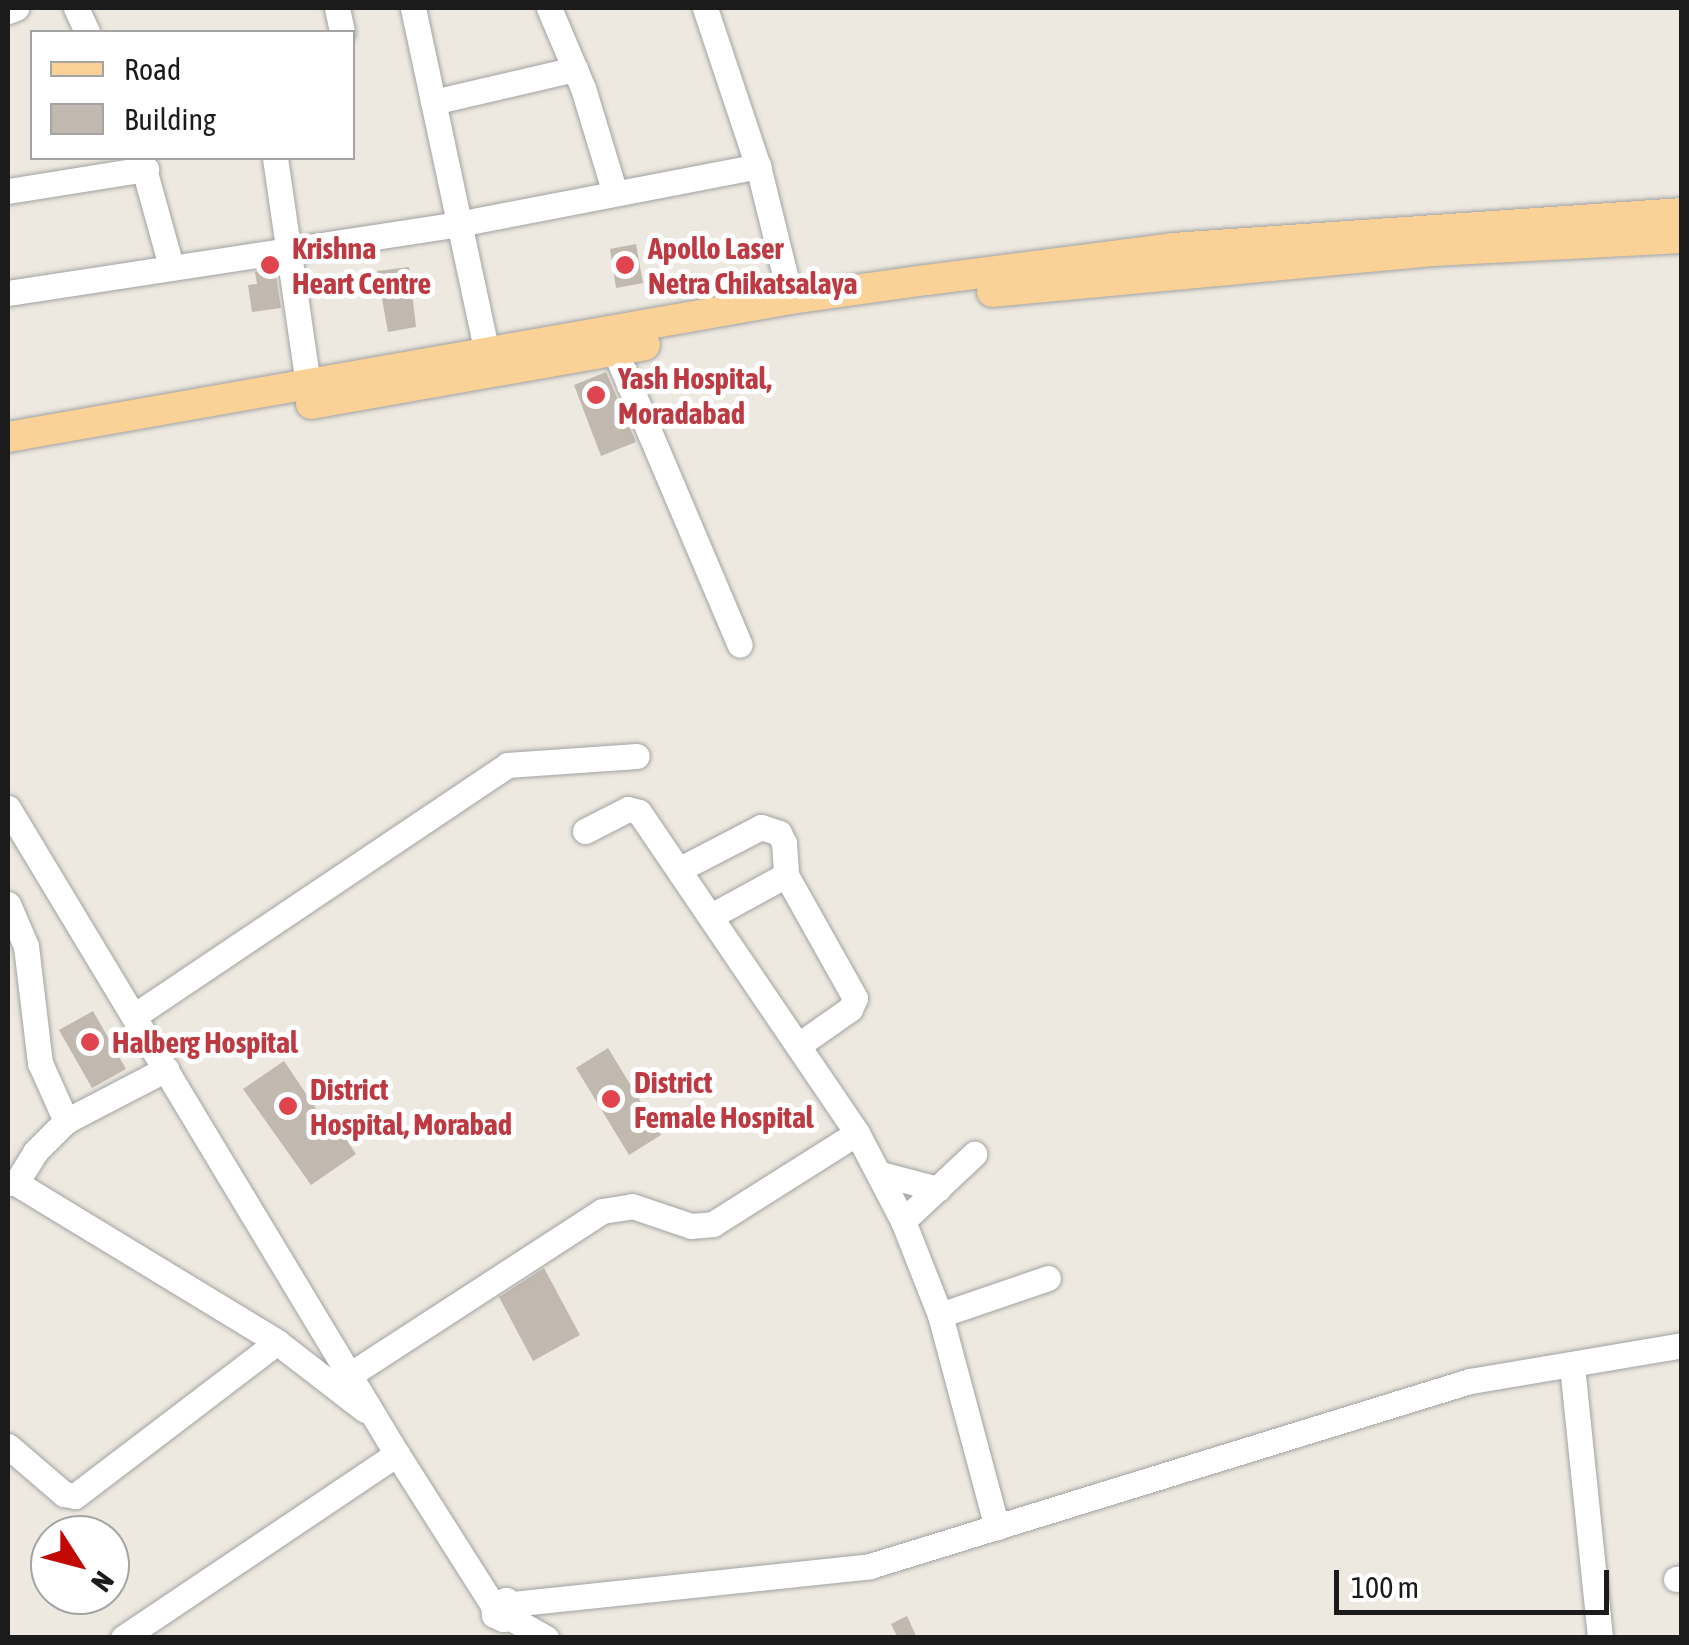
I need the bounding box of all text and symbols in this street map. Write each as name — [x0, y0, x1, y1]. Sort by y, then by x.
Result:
legend — [30, 30, 355, 160]
text: Road — [124, 52, 181, 86]
text: Building — [124, 102, 216, 136]
place label: Krishna Heart Centre — [292, 230, 431, 300]
place label: Apollo Laser Netra Chikatsalaya — [648, 230, 857, 300]
marker: Krishna Heart Centre — [257, 252, 283, 278]
marker: Apollo Laser Netra Chikatsalaya — [612, 252, 638, 278]
place label: Yash Hospital, Moradabad — [618, 360, 772, 430]
marker: Yash Hospital, Moradabad — [583, 382, 609, 408]
place label: Halberg Hospital — [112, 1024, 298, 1060]
marker: Halberg Hospital — [77, 1029, 103, 1055]
place label: District Female Hospital — [634, 1064, 814, 1134]
place label: District Hospital, Morabad — [310, 1071, 512, 1142]
marker: District Female Hospital — [598, 1086, 624, 1112]
marker: District Hospital, Morabad — [275, 1093, 301, 1119]
north arrow — [30, 1515, 130, 1615]
scale bar — [1339, 1550, 1614, 1612]
text: N — [85, 1565, 120, 1598]
text: 100 m — [1351, 1570, 1419, 1604]

